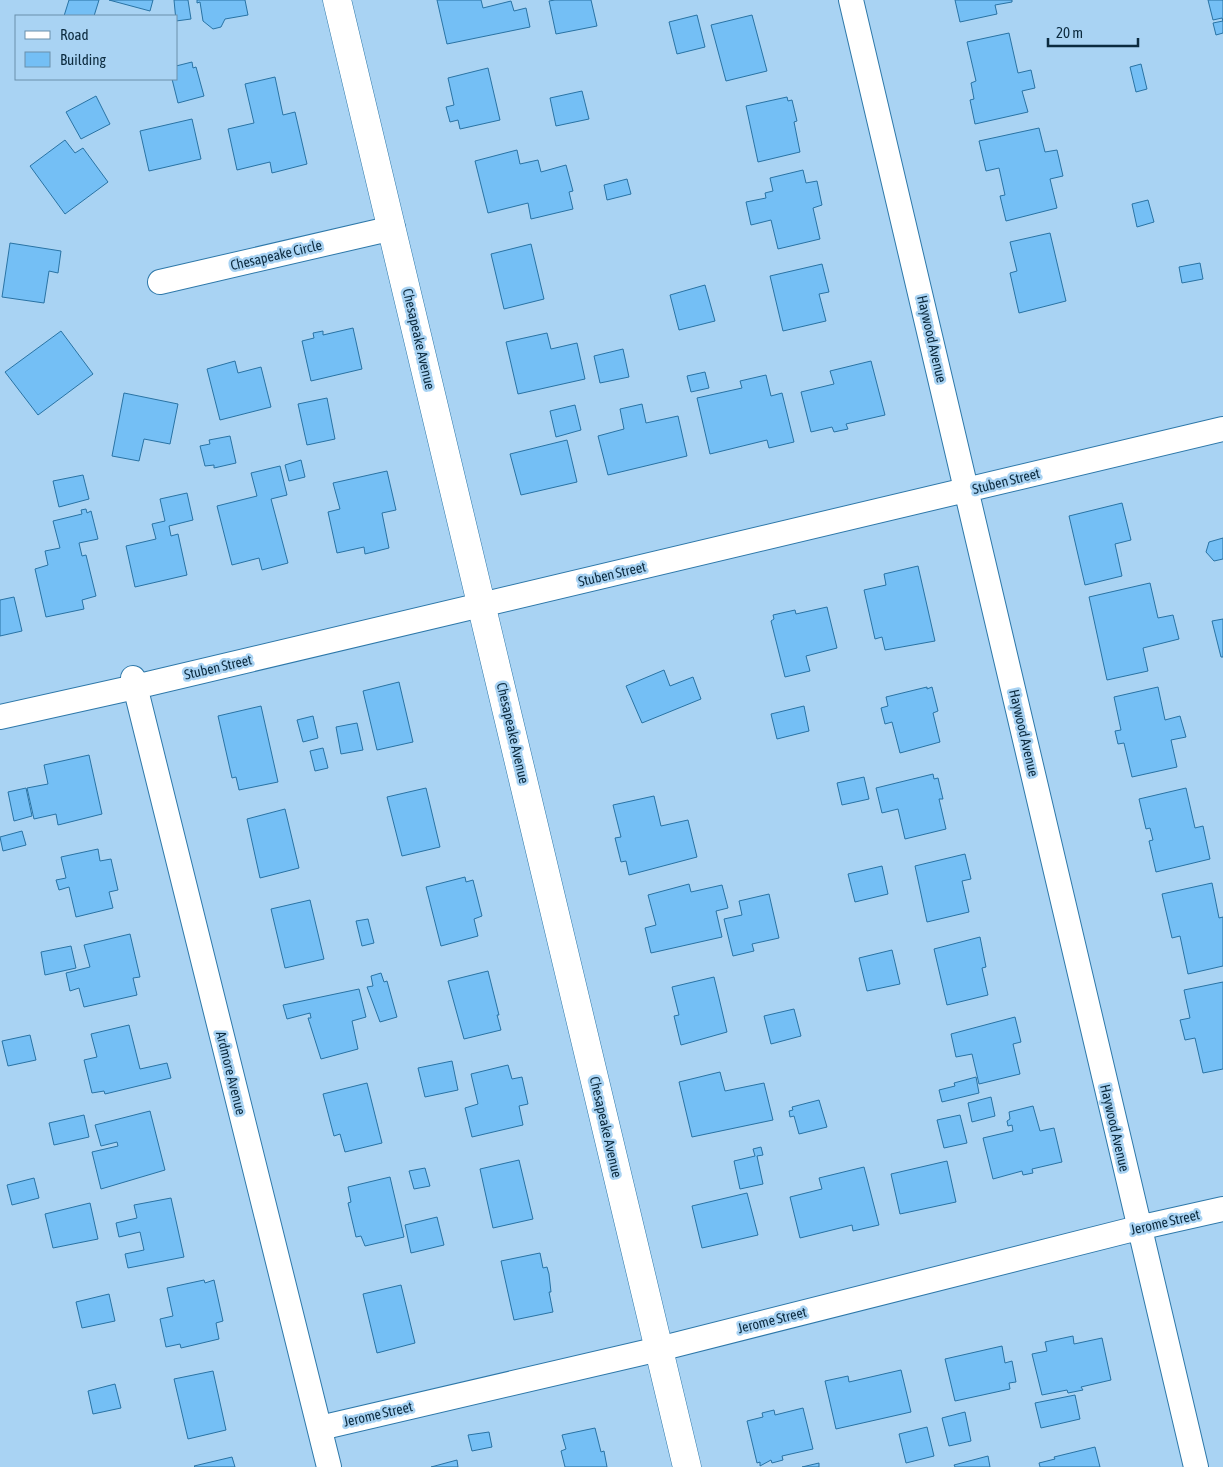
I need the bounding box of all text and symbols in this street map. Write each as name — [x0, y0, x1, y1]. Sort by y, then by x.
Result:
legend — [15, 15, 178, 80]
scale bar — [1048, 15, 1138, 47]
text: 20 m — [1056, 24, 1083, 41]
text: Road — [60, 26, 89, 43]
text: Building — [60, 51, 106, 68]
street label: Chesapeake Circle — [229, 237, 323, 273]
street label: Chesapeake Avenue — [400, 287, 438, 391]
street label: Haywood Avenue — [914, 294, 950, 384]
street label: Stuben Street — [971, 465, 1041, 497]
street label: Stuben Street — [577, 558, 647, 590]
street label: Stuben Street — [183, 651, 253, 683]
street label: Chesapeake Avenue — [494, 681, 532, 785]
street label: Haywood Avenue — [1006, 688, 1042, 778]
street label: Ardmore Avenue — [213, 1030, 249, 1116]
street label: Chesapeake Avenue — [587, 1075, 625, 1179]
street label: Haywood Avenue — [1097, 1083, 1133, 1173]
street label: Jerome Street — [1129, 1206, 1201, 1238]
street label: Jerome Street — [736, 1304, 808, 1336]
street label: Jerome Street — [342, 1398, 414, 1430]

